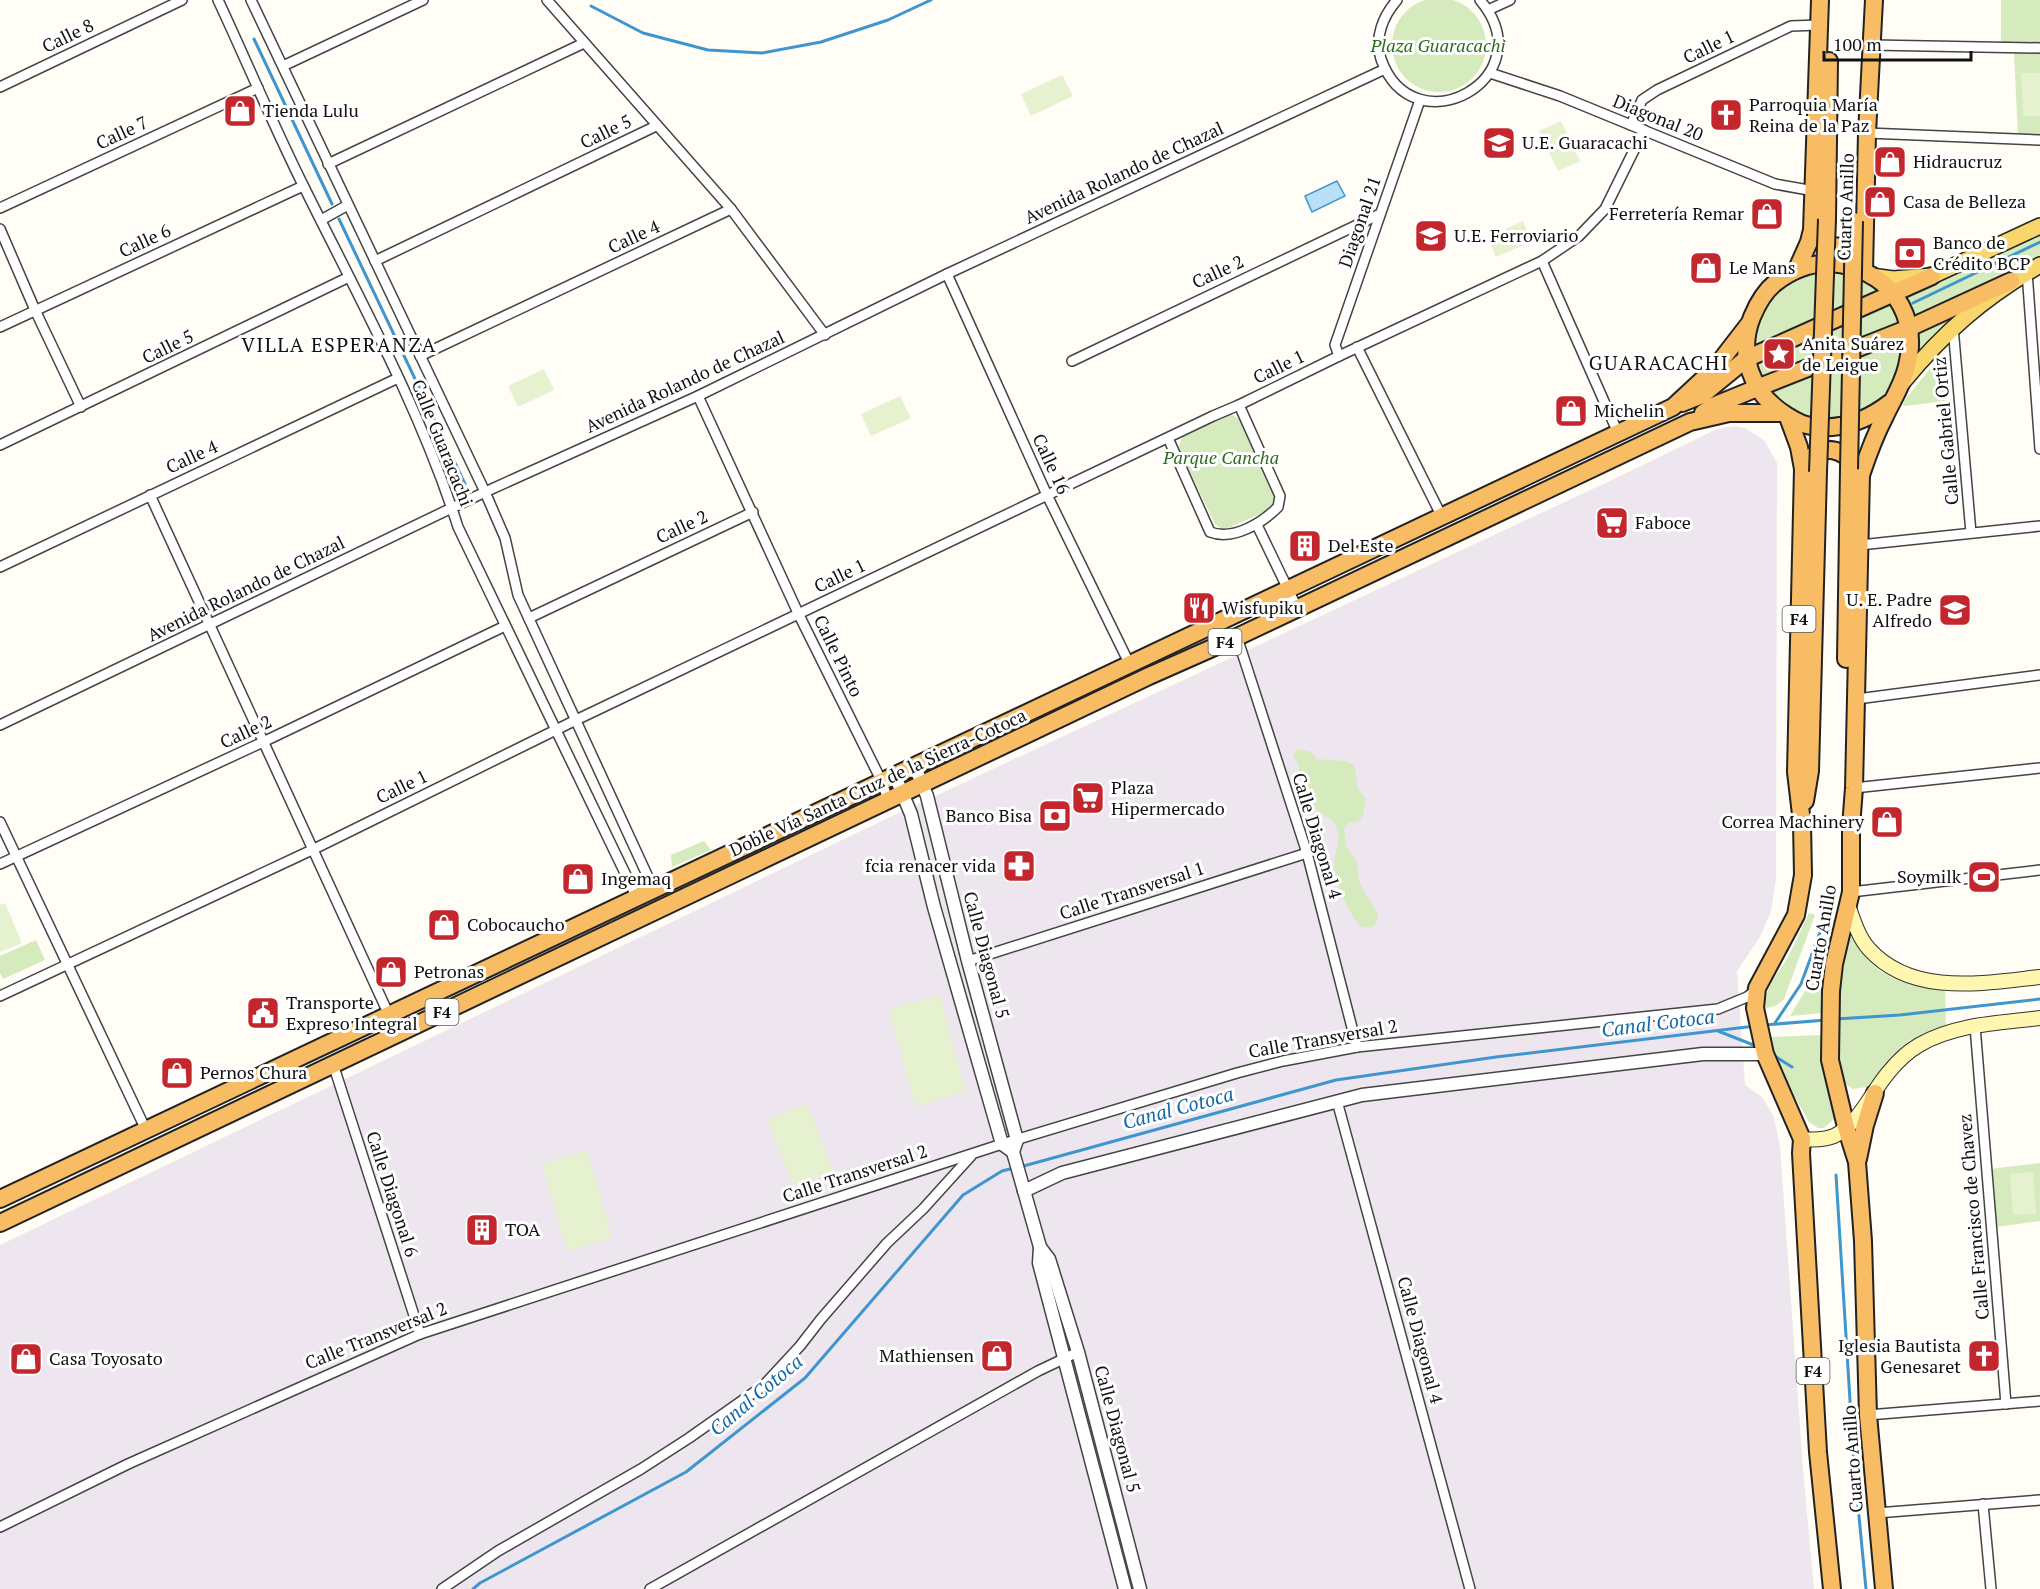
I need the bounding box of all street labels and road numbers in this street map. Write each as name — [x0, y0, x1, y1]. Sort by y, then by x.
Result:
street label: Calle 8 — [38, 12, 97, 58]
street label: Calle 1 — [1679, 23, 1738, 69]
street label: Diagonal 20 — [1610, 88, 1707, 146]
street label: Calle 5 — [576, 108, 635, 154]
street label: Calle 7 — [92, 110, 151, 154]
street label: Avenida Rolando de Chazal — [1020, 115, 1227, 229]
street label: Cuarto Anillo — [1831, 153, 1859, 261]
street label: Diagonal 21 — [1332, 173, 1386, 271]
street label: Calle 4 — [604, 214, 664, 258]
street label: Calle 6 — [115, 218, 175, 262]
street label: Calle 2 — [1188, 249, 1247, 293]
street label: Calle 5 — [138, 323, 197, 369]
street label: Avenida Rolando de Chazal — [581, 324, 788, 438]
street label: Calle 1 — [1249, 343, 1308, 389]
street label: Calle Gabriel Ortiz — [1927, 356, 1963, 506]
street label: Calle Guaracachi — [407, 376, 479, 510]
street label: Calle 16 — [1027, 429, 1077, 498]
street label: Calle 4 — [162, 434, 222, 478]
street label: Calle 2 — [652, 504, 711, 548]
street label: Avenida Rolando de Chazal — [143, 530, 348, 646]
street label: Calle 1 — [810, 552, 869, 598]
road number: F4 — [1782, 606, 1816, 632]
street label: Calle Pinto — [809, 611, 869, 701]
road number: F4 — [1208, 629, 1242, 655]
street label: Doble Vía Santa Cruz de la Sierra-Cotoca — [725, 703, 1030, 862]
street label: Calle 2 — [216, 709, 275, 753]
street label: Calle 1 — [372, 763, 431, 809]
street label: Calle Diagonal 4 — [1287, 770, 1349, 902]
street label: Calle Transversal 1 — [1056, 855, 1207, 925]
street label: Cuarto Anillo — [1799, 883, 1841, 993]
street label: Calle Diagonal 5 — [958, 888, 1015, 1021]
road number: F4 — [426, 999, 458, 1025]
street label: Calle Transversal 2 — [1246, 1013, 1399, 1063]
street label: Calle Francisco de Chavez — [1952, 1113, 1994, 1321]
street label: Calle Diagonal 6 — [361, 1128, 425, 1260]
street label: Calle Transversal 2 — [779, 1138, 930, 1208]
street label: Calle Diagonal 4 — [1392, 1273, 1450, 1406]
street label: Calle Transversal 2 — [301, 1296, 450, 1374]
road number: F4 — [1796, 1358, 1830, 1384]
street label: Calle Diagonal 5 — [1089, 1362, 1146, 1495]
street label: Cuarto Anillo — [1836, 1404, 1868, 1514]

